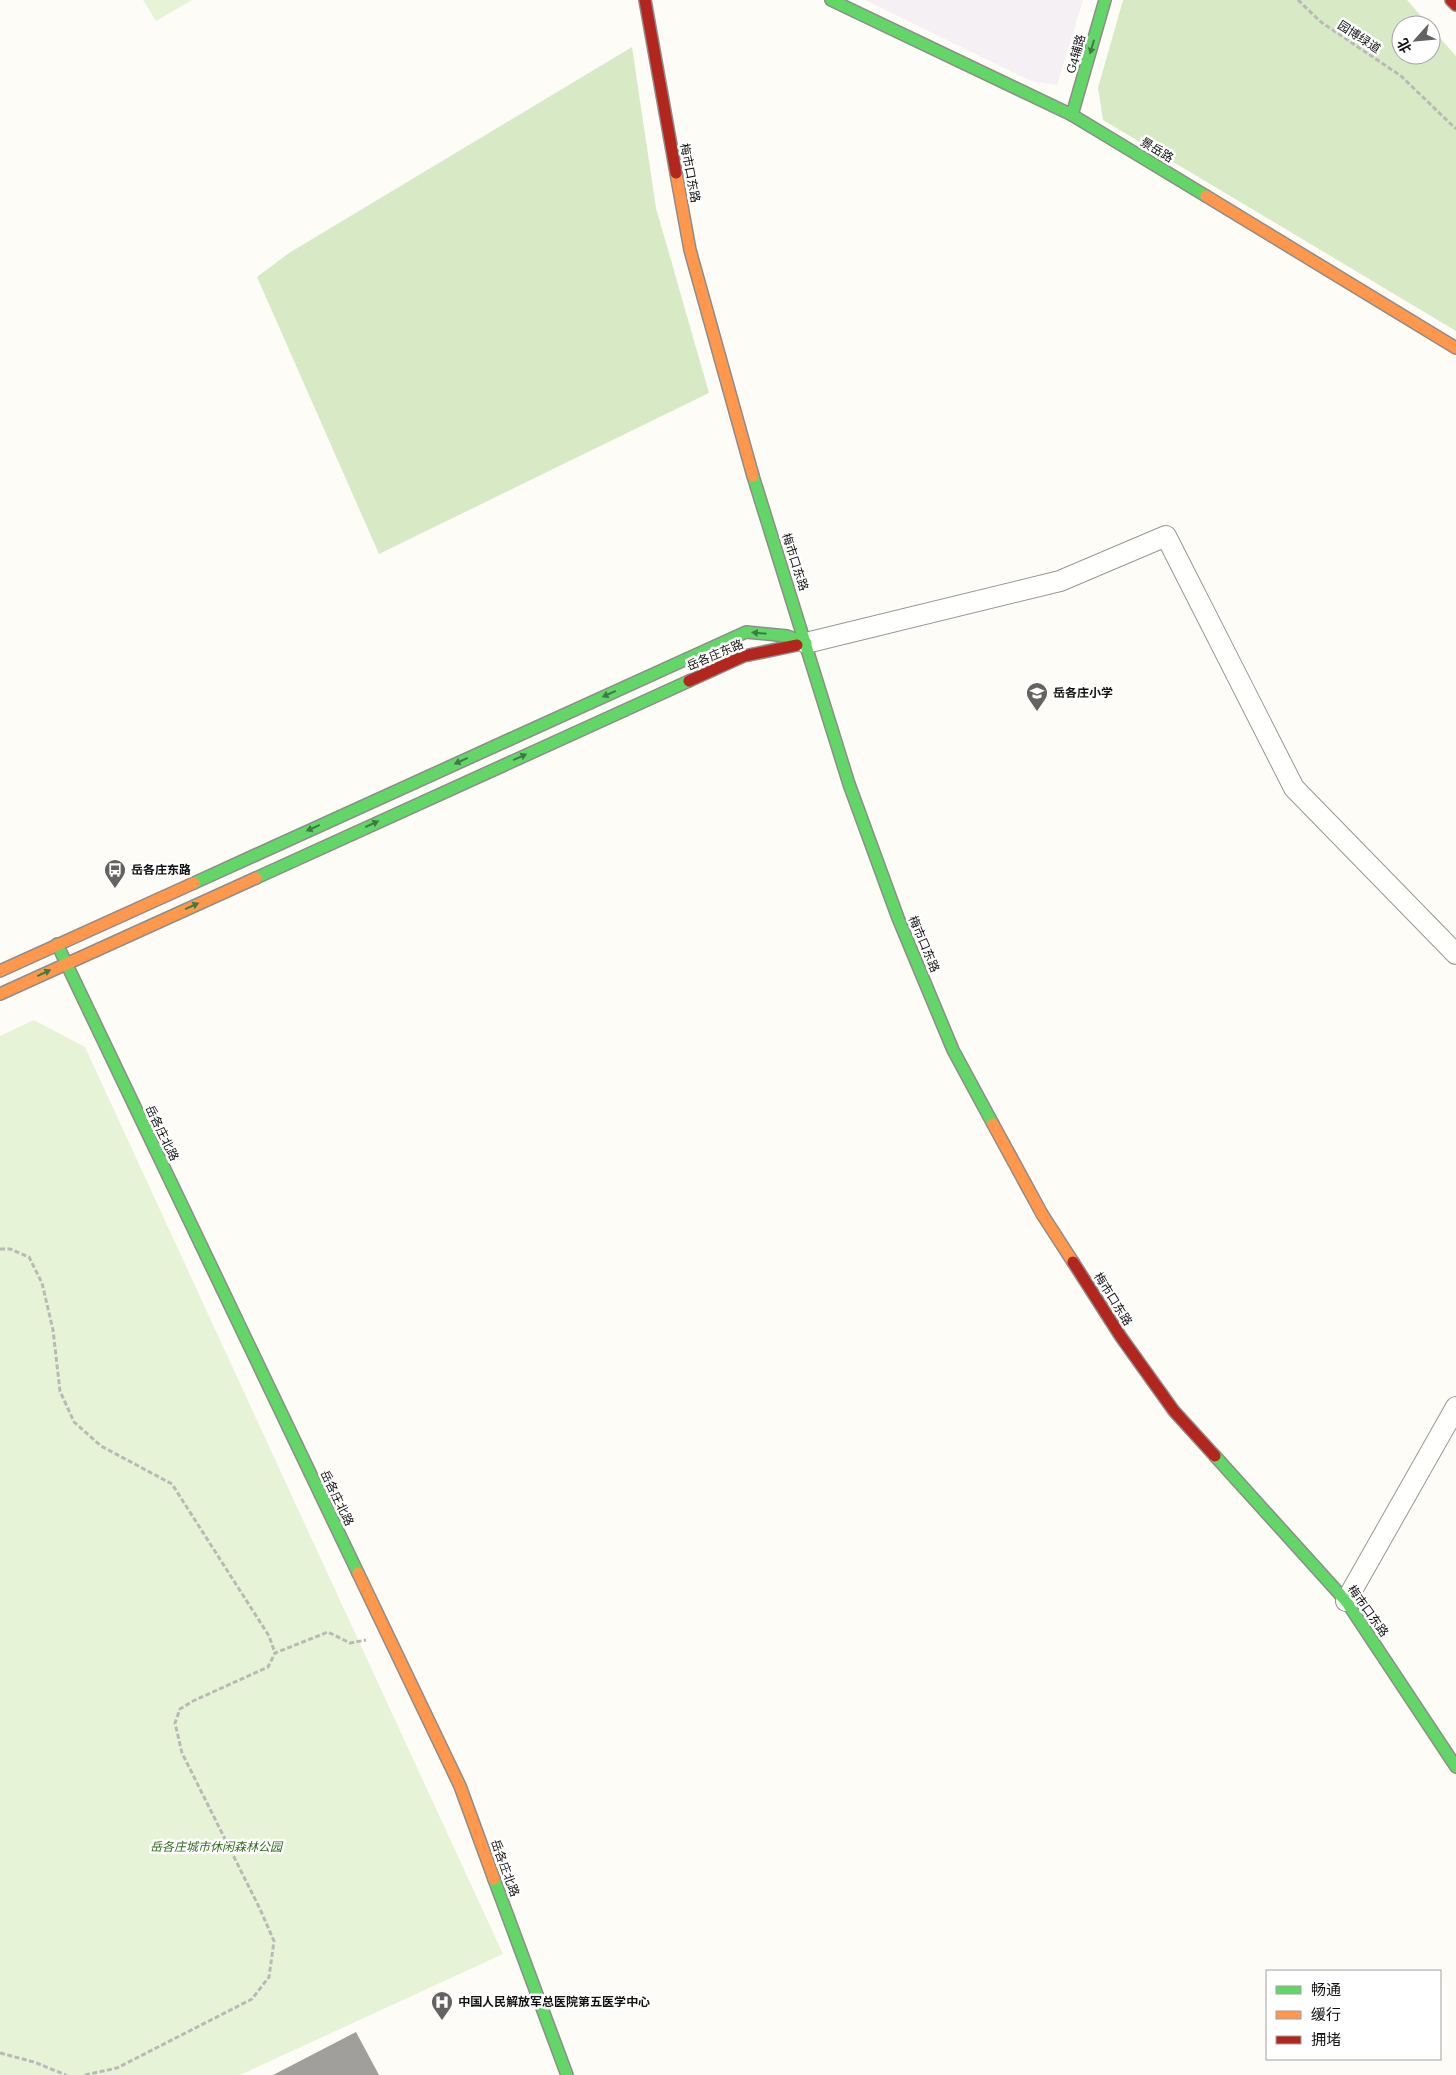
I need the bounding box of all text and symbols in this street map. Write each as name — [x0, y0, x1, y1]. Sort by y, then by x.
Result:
north arrow — [1391, 15, 1441, 65]
street label: 园博绿道 — [1335, 18, 1383, 56]
street label: G4辅路 — [1064, 33, 1088, 75]
text: 北 — [1394, 36, 1415, 56]
one-way arrow — [1088, 39, 1096, 54]
street label: 景岳路 — [1138, 135, 1176, 165]
street label: 梅市口东路 — [677, 142, 703, 204]
street label: 梅市口东路 — [779, 531, 811, 593]
one-way arrow — [750, 629, 766, 637]
street label: 岳各庄东路 — [685, 637, 745, 673]
school or university icon: 岳各庄小学 — [1025, 681, 1049, 712]
place label: 岳各庄小学 — [1053, 686, 1113, 700]
one-way arrow — [602, 690, 617, 698]
one-way arrow — [513, 753, 527, 761]
one-way arrow — [454, 757, 468, 765]
one-way arrow — [365, 820, 379, 828]
one-way arrow — [306, 824, 320, 832]
bus stop icon: 岳各庄东路 — [103, 858, 127, 889]
place label: 岳各庄东路 — [131, 863, 191, 877]
one-way arrow — [185, 901, 199, 909]
street label: 梅市口东路 — [906, 914, 942, 974]
one-way arrow — [37, 969, 51, 977]
street label: 岳各庄北路 — [143, 1103, 181, 1163]
street label: 梅市口东路 — [1091, 1270, 1135, 1328]
street label: 岳各庄北路 — [318, 1468, 356, 1528]
street label: 梅市口东路 — [1345, 1583, 1391, 1639]
street label: 岳各庄北路 — [488, 1837, 522, 1899]
park label: 岳各庄城市休闲森林公园 — [150, 1840, 284, 1854]
legend — [1266, 1970, 1441, 2060]
text: 畅通 — [1311, 1981, 1341, 1999]
hospital icon: 中国人民解放军总医院第五医学中心 — [430, 1990, 454, 2021]
place label: 中国人民解放军总医院第五医学中心 — [458, 1995, 650, 2009]
text: 缓行 — [1311, 2006, 1341, 2024]
text: 拥堵 — [1311, 2031, 1341, 2049]

